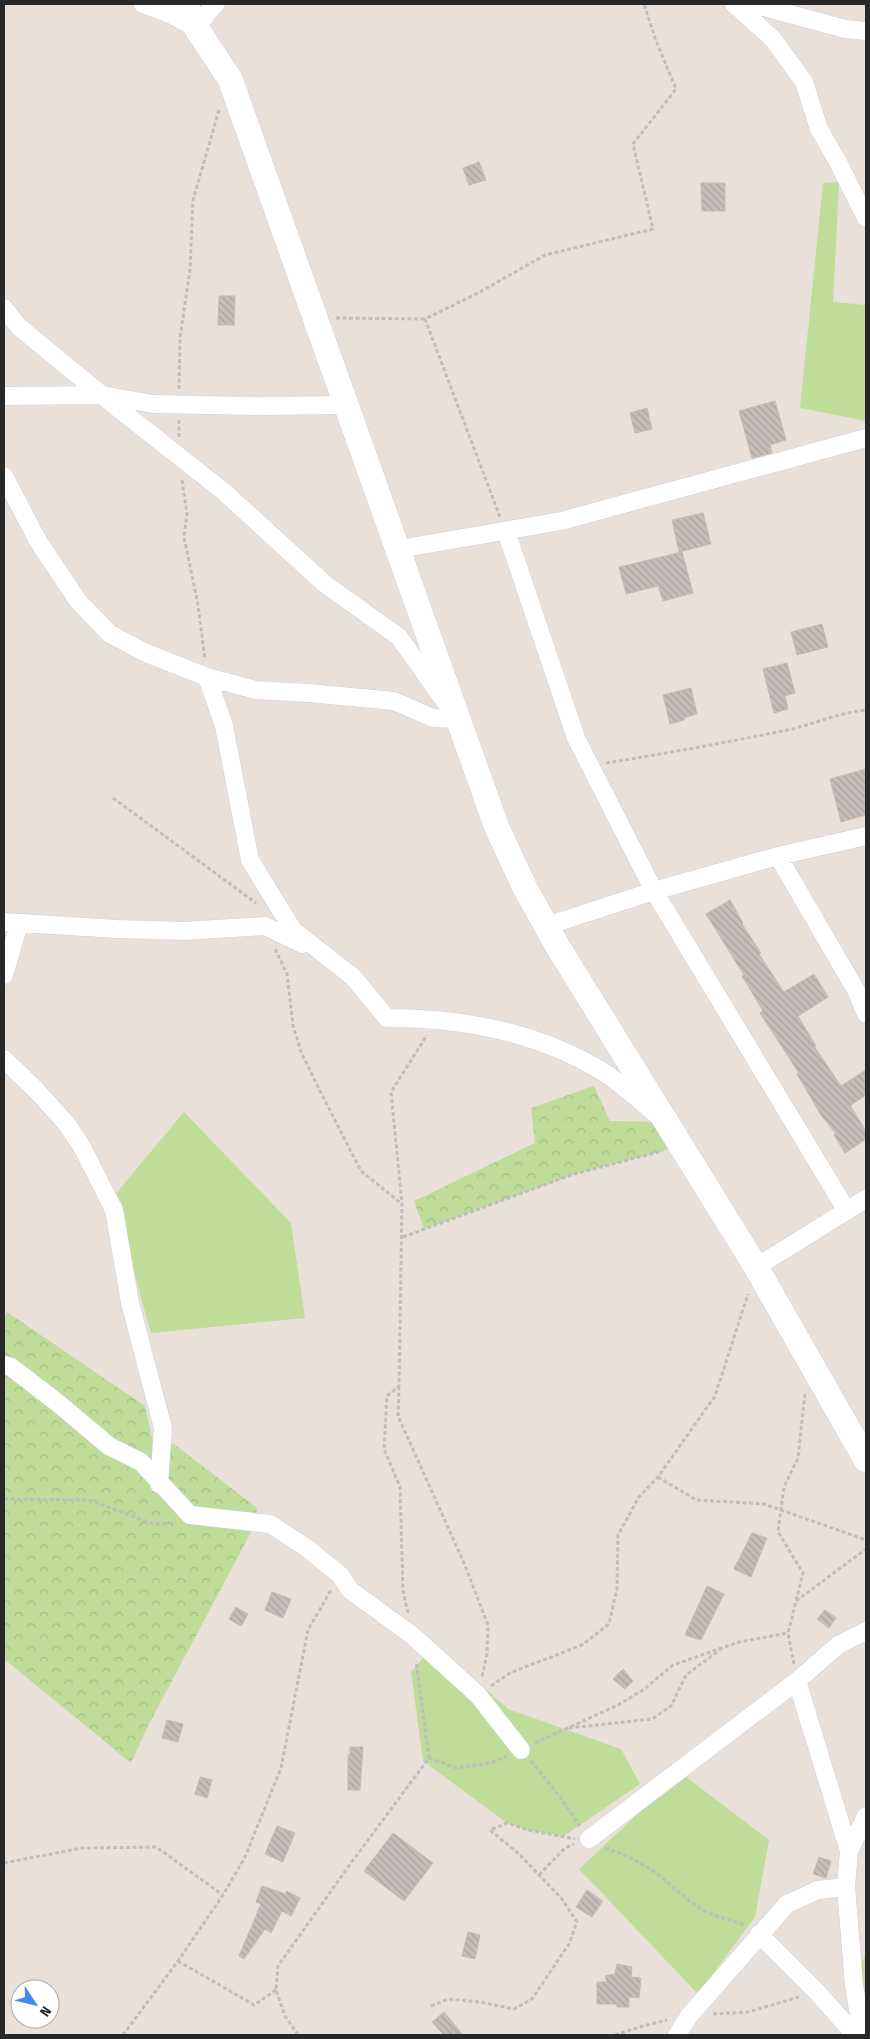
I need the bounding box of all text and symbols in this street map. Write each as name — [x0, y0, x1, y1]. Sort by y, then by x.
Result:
north arrow — [10, 1979, 60, 2029]
text: N — [36, 2003, 55, 2019]

